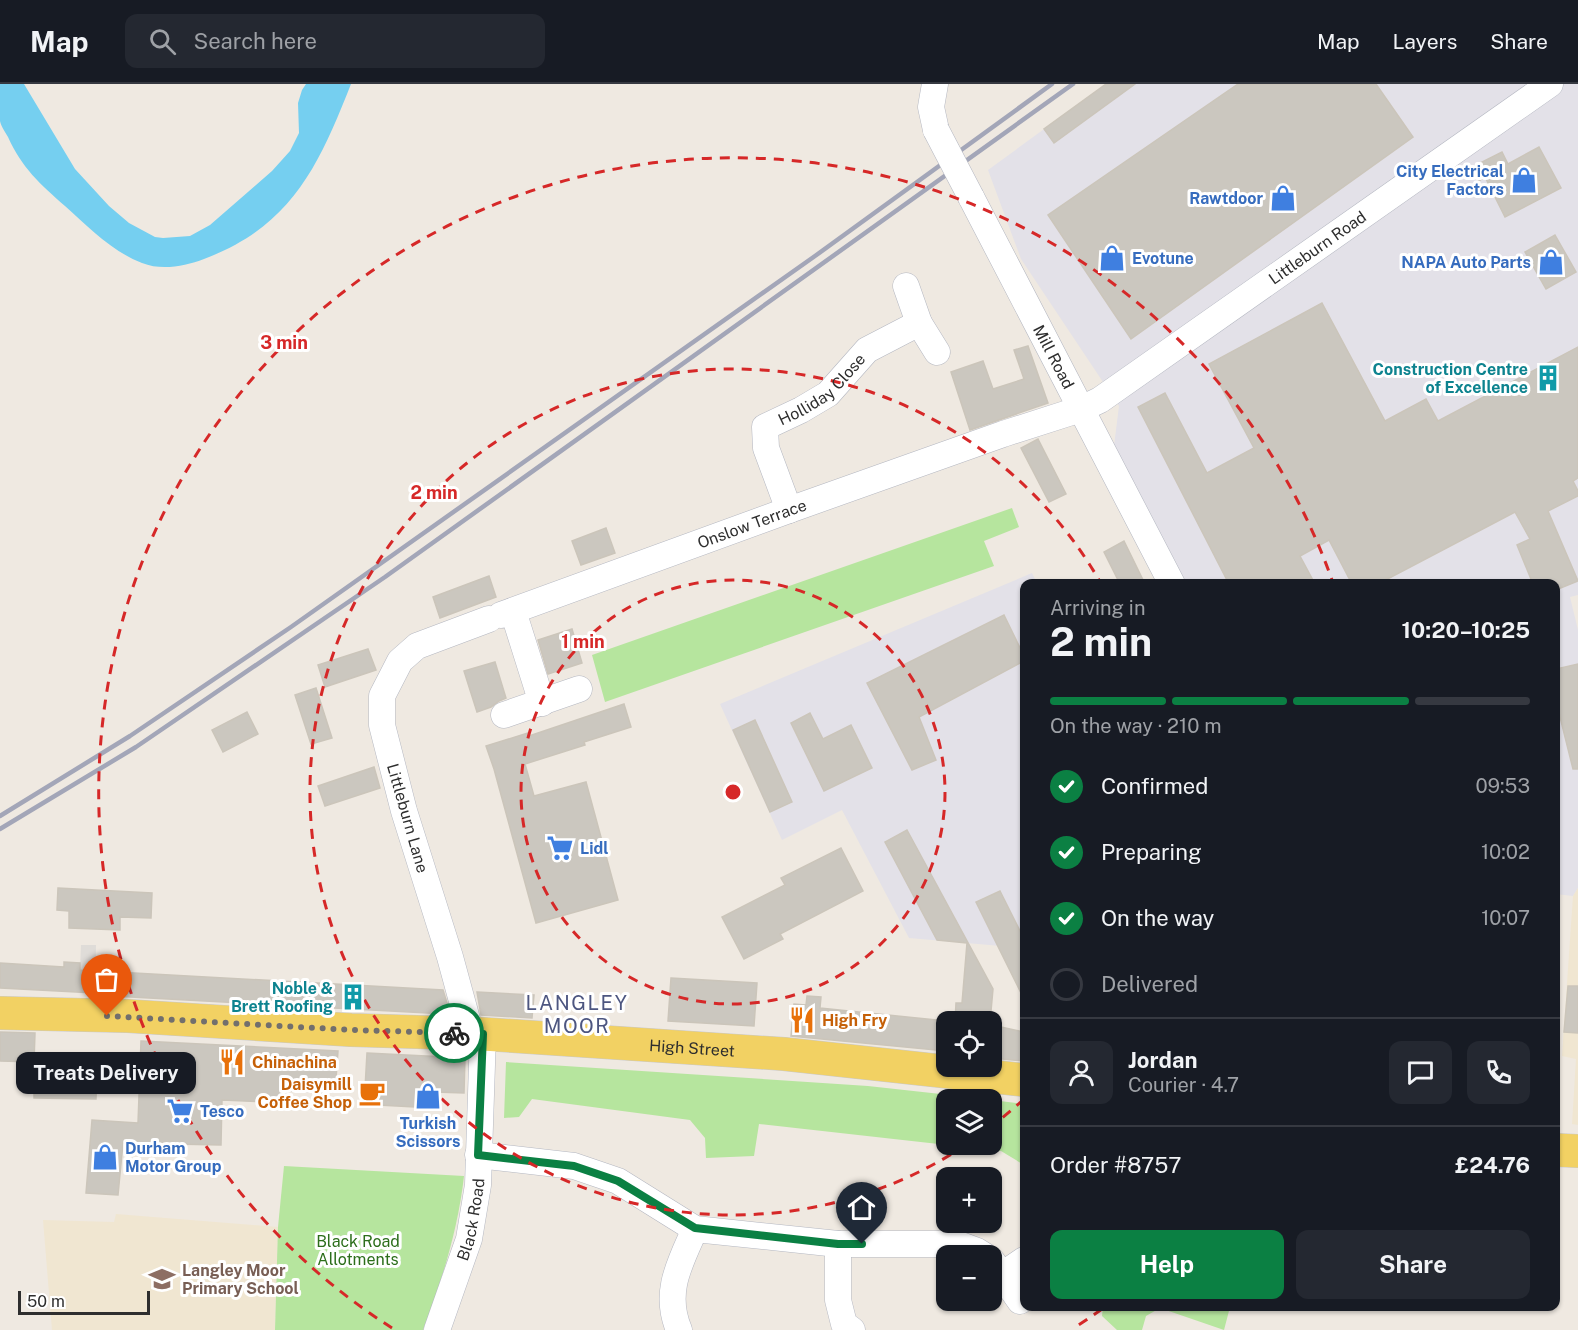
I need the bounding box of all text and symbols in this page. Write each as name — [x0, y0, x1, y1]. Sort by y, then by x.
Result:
search box — [125, 14, 545, 68]
text: Map — [30, 25, 89, 58]
icon: search — [146, 25, 179, 58]
text: Search here — [194, 28, 317, 54]
text: Map — [1317, 29, 1360, 54]
text: Layers — [1393, 29, 1457, 54]
text: Share — [1490, 29, 1548, 54]
place label: City Electrical Factors — [1396, 162, 1504, 199]
shop icon: City Electrical Factors — [1509, 165, 1539, 195]
shop icon: Rawtdoor — [1268, 183, 1298, 213]
place label: Rawtdoor — [1189, 189, 1263, 208]
street label: Littleburn Road — [1265, 207, 1370, 289]
shop icon: Evotune — [1097, 243, 1127, 273]
shop icon: NAPA Auto Parts — [1536, 247, 1566, 277]
place label: Evotune — [1132, 249, 1194, 268]
place label: NAPA Auto Parts — [1401, 253, 1531, 272]
street label: Mill Road — [1029, 322, 1078, 392]
text: 3 min — [260, 332, 308, 353]
street label: Holliday Close — [775, 350, 869, 429]
place label: Construction Centre of Excellence — [1373, 360, 1528, 397]
building icon: Construction Centre of Excellence — [1533, 363, 1563, 393]
text: 2 min — [410, 482, 458, 503]
street label: Onslow Terrace — [695, 496, 809, 553]
text: Arriving in — [1050, 596, 1145, 620]
text: 10:20–10:25 — [1402, 617, 1530, 643]
text: 2 min — [1050, 619, 1152, 665]
text: 1 min — [561, 631, 605, 652]
text: On the way · 210 m — [1050, 714, 1222, 738]
street label: Littleburn Lane — [383, 761, 432, 875]
icon: check — [1050, 770, 1083, 803]
text: Confirmed — [1101, 773, 1208, 799]
text: 09:53 — [1475, 774, 1530, 798]
centre of rings — [723, 782, 743, 802]
supermarket icon: Lidl — [545, 833, 575, 863]
icon: check — [1050, 836, 1083, 869]
place label: Lidl — [580, 839, 609, 858]
text: Preparing — [1101, 839, 1202, 865]
text: 10:02 — [1481, 840, 1530, 864]
icon: check — [1050, 902, 1083, 935]
text: On the way — [1101, 905, 1214, 931]
text: 10:07 — [1481, 906, 1530, 930]
pin — [81, 954, 132, 1016]
icon: bag — [90, 963, 123, 996]
text: Delivered — [1101, 971, 1198, 997]
place label: Noble & Brett Roofing — [231, 979, 333, 1016]
building icon: Noble & Brett Roofing — [338, 982, 368, 1012]
district label: LANGLEY MOOR — [526, 991, 628, 1038]
courier — [424, 1003, 484, 1063]
restaurant icon: High Fry — [787, 1005, 817, 1035]
place label: High Fry — [822, 1011, 887, 1030]
map controls — [936, 1011, 1002, 1311]
button: locate — [936, 1011, 1002, 1077]
icon: bike — [438, 1017, 471, 1050]
street label: High Street — [648, 1036, 736, 1061]
button: person — [1050, 1041, 1113, 1104]
button: chat — [1389, 1041, 1452, 1104]
button: phone — [1467, 1041, 1530, 1104]
restaurant icon: Chinachina — [217, 1047, 247, 1077]
text: Jordan — [1128, 1047, 1197, 1073]
callout: Treats Delivery — [17, 1052, 197, 1094]
place label: Chinachina — [252, 1053, 337, 1072]
text: Treats Delivery — [34, 1061, 178, 1085]
text: Courier · 4.7 — [1128, 1073, 1239, 1097]
place label: Daisymill Coffee Shop — [258, 1075, 352, 1112]
cafe icon: Daisymill Coffee Shop — [357, 1078, 387, 1108]
shop icon: Turkish Scissors — [413, 1081, 443, 1111]
button: layers — [936, 1089, 1002, 1155]
supermarket icon: Tesco — [165, 1096, 195, 1126]
place label: Tesco — [200, 1102, 244, 1121]
place label: Turkish Scissors — [396, 1114, 460, 1151]
place label: Durham Motor Group — [125, 1139, 222, 1176]
shop icon: Durham Motor Group — [90, 1142, 120, 1172]
text: Order #8757 — [1050, 1152, 1182, 1178]
text: £24.76 — [1455, 1152, 1530, 1178]
button: + — [936, 1167, 1002, 1233]
street label: Black Road — [453, 1178, 488, 1263]
pin — [836, 1182, 887, 1244]
icon: home — [845, 1191, 878, 1224]
button: Help — [1050, 1230, 1284, 1299]
button: Share — [1296, 1230, 1530, 1299]
park label: Black Road Allotments — [316, 1232, 400, 1269]
button: − — [936, 1245, 1002, 1311]
place label: Langley Moor Primary School — [182, 1261, 299, 1298]
school or university icon: Langley Moor Primary School — [147, 1264, 177, 1294]
scale bar — [18, 1288, 150, 1316]
text: 50 m — [27, 1292, 65, 1311]

